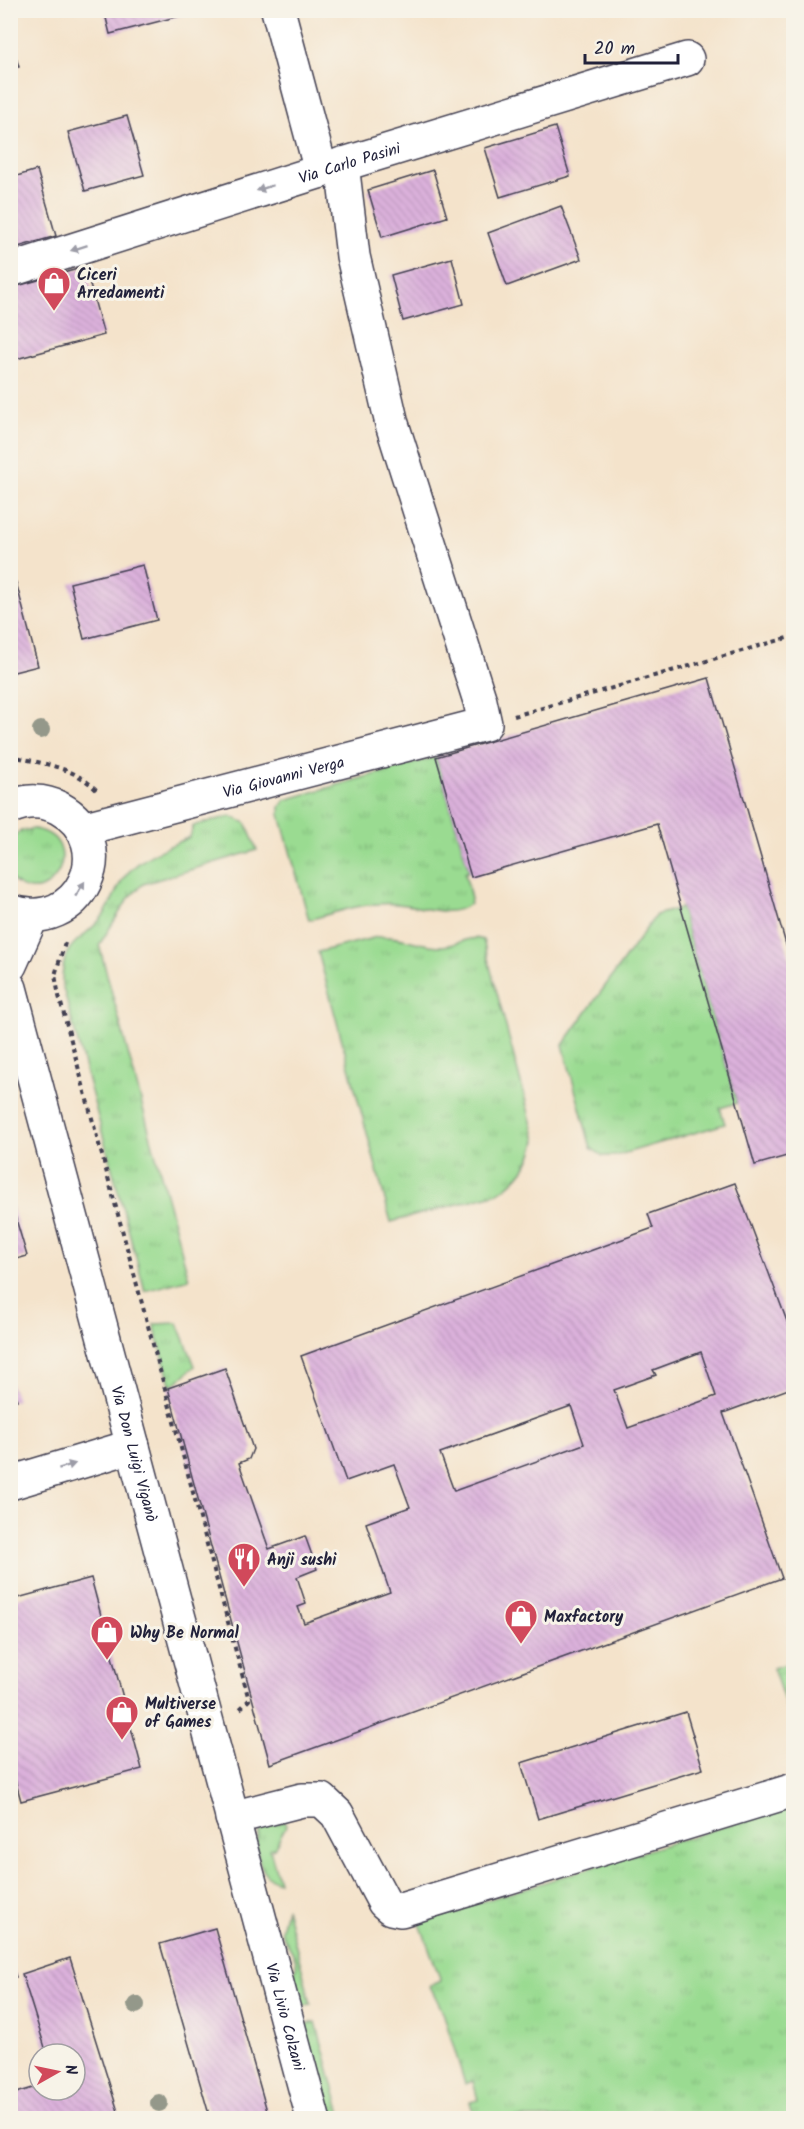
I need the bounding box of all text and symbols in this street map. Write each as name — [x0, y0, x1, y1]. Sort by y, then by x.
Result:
scale bar — [585, 27, 678, 65]
text: 20 m — [594, 35, 635, 64]
street label: Via Carlo Pasini — [296, 136, 405, 191]
one-way arrow — [256, 184, 274, 194]
one-way arrow — [70, 244, 88, 253]
place label: Ciceri Arredamenti — [77, 263, 165, 306]
shop icon: Ciceri Arredamenti — [36, 265, 72, 312]
street label: Via Giovanni Verga — [220, 750, 347, 806]
one-way arrow — [75, 881, 86, 897]
street label: Via Don Luigi Viganò — [103, 1383, 164, 1525]
one-way arrow — [58, 1461, 76, 1470]
restaurant icon: Anji sushi — [226, 1541, 262, 1588]
place label: Anji sushi — [267, 1548, 337, 1573]
shop icon: Maxfactory — [503, 1598, 539, 1645]
place label: Maxfactory — [544, 1605, 624, 1630]
shop icon: Why Be Normal — [89, 1614, 125, 1661]
place label: Why Be Normal — [130, 1621, 239, 1646]
place label: Multiverse of Games — [145, 1692, 216, 1735]
shop icon: Multiverse of Games — [104, 1694, 140, 1741]
street label: Via Livio Colzani — [258, 1960, 311, 2075]
north arrow — [27, 2042, 87, 2102]
text: N — [57, 2063, 83, 2077]

